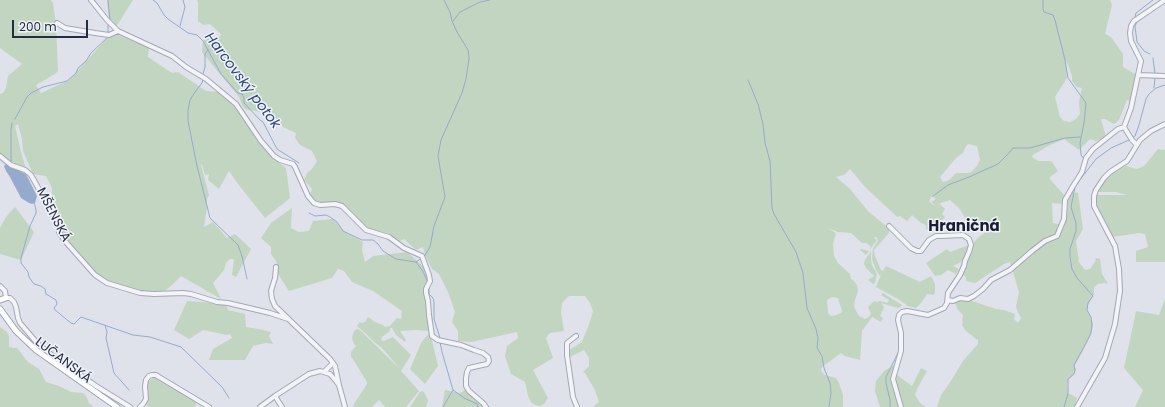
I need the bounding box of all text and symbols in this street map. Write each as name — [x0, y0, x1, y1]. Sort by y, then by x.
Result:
scale bar — [14, 12, 90, 38]
text: 200 m — [19, 18, 57, 35]
water label: Harcovský potok — [200, 30, 284, 132]
street label: MŠENSKÁ — [33, 185, 73, 245]
district label: Hraničná — [928, 218, 1000, 236]
street label: LUČANSKÁ — [32, 335, 94, 387]

